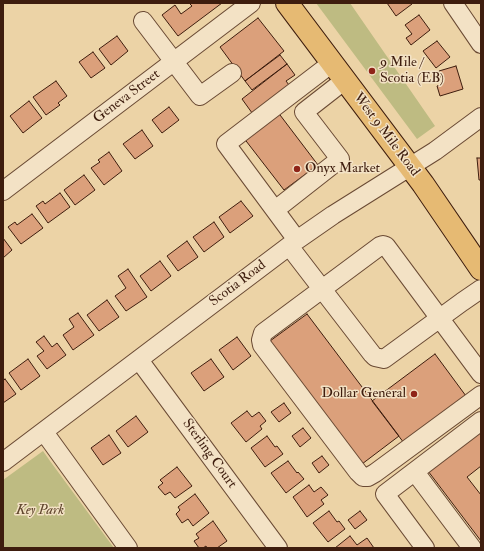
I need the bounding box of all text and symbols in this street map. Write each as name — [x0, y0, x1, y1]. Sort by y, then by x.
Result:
place label: 9 Mile / Scotia (EB) — [380, 55, 444, 88]
street label: Geneva Street — [90, 66, 164, 128]
marker: 9 Mile / Scotia (EB) — [367, 66, 377, 76]
street label: West 9 Mile Road — [349, 90, 423, 180]
place label: Onyx Market — [305, 161, 380, 177]
marker: Onyx Market — [292, 164, 302, 174]
street label: Scotia Road — [206, 257, 270, 311]
place label: Dollar General — [322, 386, 406, 402]
marker: Dollar General — [409, 389, 419, 399]
street label: Sterling Court — [178, 416, 240, 492]
park label: Key Park — [16, 503, 64, 519]

